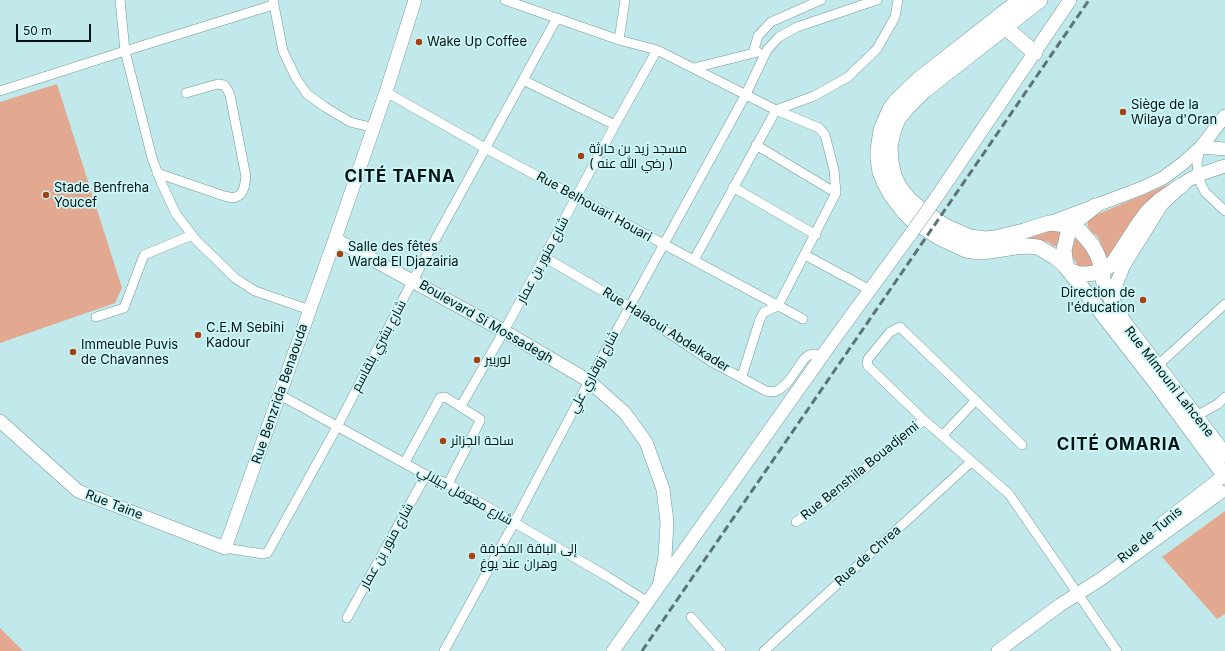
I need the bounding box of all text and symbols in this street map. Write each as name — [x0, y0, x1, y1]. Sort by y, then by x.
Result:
scale bar — [18, 16, 93, 42]
text: 50 m — [23, 23, 52, 38]
place label: Wake Up Coffee — [427, 34, 527, 50]
marker: Wake Up Coffee — [414, 37, 424, 47]
place label: Siège de la Wilaya d'Oran — [1131, 97, 1217, 128]
marker: Siège de la Wilaya d'Oran — [1118, 107, 1128, 117]
place label: مسجد زيد بن حارثة ( رضي الله عنه ) — [589, 141, 687, 172]
marker: مسجد زيد بن حارثة ( رضي الله عنه ) — [576, 151, 586, 161]
district label: CITÉ TAFNA — [344, 167, 456, 187]
street label: Rue Belhouari Houari — [534, 169, 654, 245]
place label: Stade Benfreha Youcef — [54, 180, 149, 211]
marker: Stade Benfreha Youcef — [41, 190, 51, 200]
street label: شارع منور بن عمار — [514, 214, 572, 306]
place label: Salle des fêtes Warda El Djazairia — [348, 239, 459, 270]
marker: Salle des fêtes Warda El Djazairia — [335, 249, 345, 259]
street label: Boulevard Si Mossadegh — [416, 277, 556, 367]
street label: Rue Halaoui Abdelkader — [599, 284, 733, 376]
place label: Direction de l'éducation — [1061, 285, 1135, 316]
marker: Direction de l'éducation — [1138, 295, 1148, 305]
street label: شارع بشري بلقاسم — [348, 298, 410, 394]
place label: C.E.M Sebihi Kadour — [206, 320, 284, 351]
street label: Rue Benzrida Benaouda — [249, 322, 311, 466]
street label: Rue Mimouni Lahcene — [1121, 324, 1217, 440]
street label: شارع زوقاري علي — [566, 328, 622, 416]
marker: C.E.M Sebihi Kadour — [193, 330, 203, 340]
place label: Immeuble Puvis de Chavannes — [81, 337, 178, 368]
marker: Immeuble Puvis de Chavannes — [68, 347, 78, 357]
place label: لوربير — [485, 352, 511, 368]
marker: لوربير — [472, 355, 482, 365]
street label: Rue Benshila Bouadjemi — [798, 419, 922, 523]
place label: ساحة الجزائر — [451, 433, 514, 449]
district label: CITÉ OMARIA — [1057, 435, 1181, 455]
marker: ساحة الجزائر — [438, 436, 448, 446]
street label: شارع مغوفل جيلالي — [415, 463, 515, 529]
street label: Rue Taine — [83, 487, 145, 523]
street label: شارع منور بن عمار — [357, 500, 417, 592]
street label: Rue de Tunis — [1115, 504, 1185, 566]
street label: Rue de Chrea — [832, 522, 904, 590]
place label: إلى الباقة المخرفة وهران عند يوغ — [480, 541, 577, 572]
marker: إلى الباقة المخرفة وهران عند يوغ — [467, 551, 477, 561]

